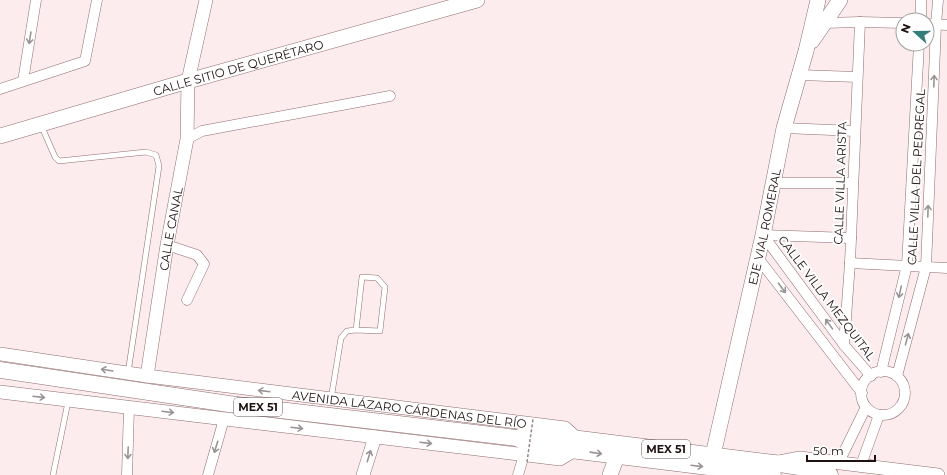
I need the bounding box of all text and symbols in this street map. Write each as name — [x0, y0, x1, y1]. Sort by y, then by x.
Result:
north arrow — [895, 12, 935, 52]
text: N — [898, 22, 914, 35]
one-way arrow — [26, 32, 34, 45]
street label: CALLE SITIO DE QUERÉTARO — [151, 36, 325, 98]
one-way arrow — [930, 75, 937, 88]
street label: CALLE VILLA DEL PEDREGAL — [904, 89, 928, 265]
street label: CALLE VILLA ARISTA — [830, 121, 850, 245]
street label: EJE VIAL ROMERAL — [744, 167, 783, 286]
street label: CALLE CANAL — [156, 186, 185, 272]
one-way arrow — [925, 205, 932, 218]
street label: CALLE VILLA MEZQUITAL — [775, 233, 879, 363]
one-way arrow — [778, 283, 786, 294]
one-way arrow — [896, 285, 904, 298]
one-way arrow — [824, 318, 833, 329]
one-way arrow — [904, 332, 911, 345]
one-way arrow — [101, 366, 114, 374]
one-way arrow — [257, 387, 270, 394]
street label: AVENIDA LÁZARO CÁRDENAS DEL RÍO — [291, 387, 528, 431]
one-way arrow — [32, 393, 45, 401]
road number: MEX 51 — [234, 398, 282, 416]
one-way arrow — [161, 409, 174, 416]
one-way arrow — [290, 424, 303, 432]
scale bar — [807, 437, 875, 463]
one-way arrow — [419, 439, 432, 447]
one-way arrow — [212, 440, 219, 453]
road number: MEX 51 — [642, 440, 690, 458]
text: 50 m — [813, 443, 844, 458]
one-way arrow — [124, 446, 131, 459]
one-way arrow — [589, 449, 602, 457]
one-way arrow — [366, 450, 373, 463]
one-way arrow — [690, 462, 703, 470]

